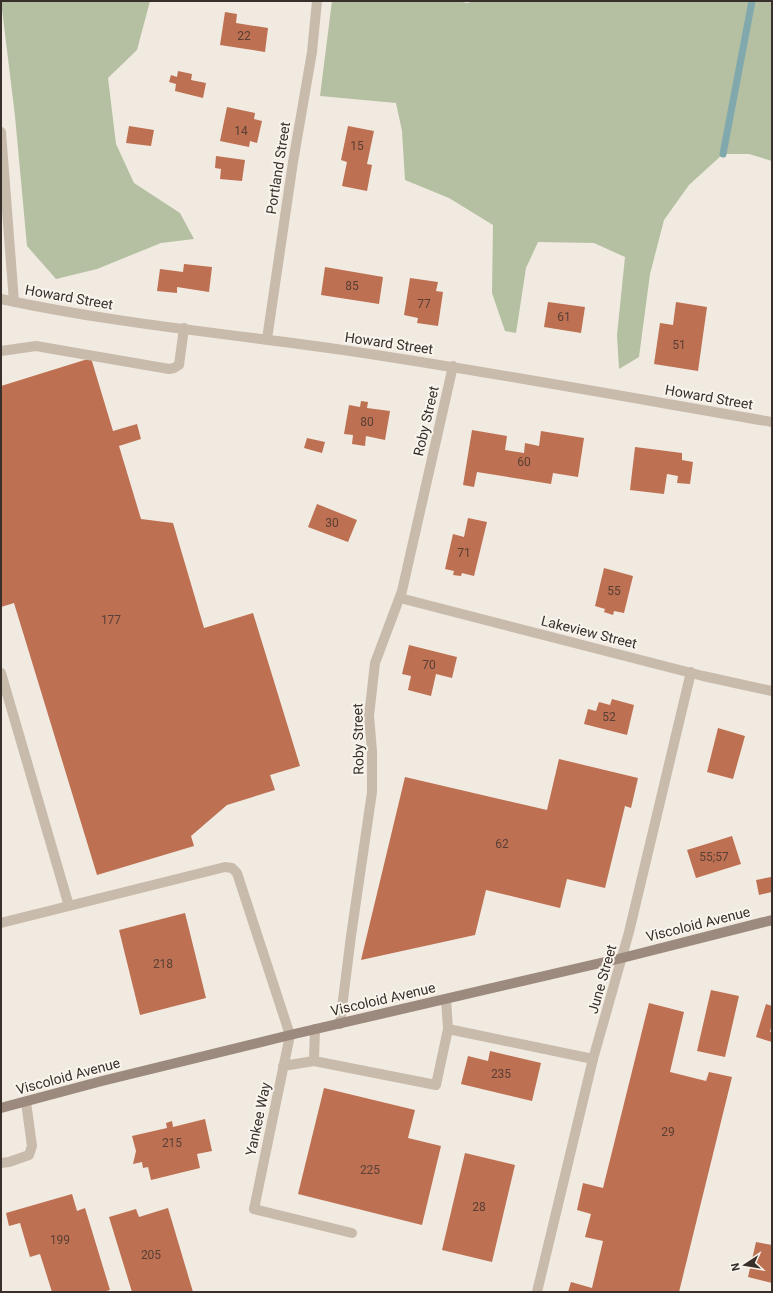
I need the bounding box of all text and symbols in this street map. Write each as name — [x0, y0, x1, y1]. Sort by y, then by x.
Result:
house number: 22 — [237, 29, 251, 43]
street label: Portland Street — [263, 120, 293, 215]
house number: 14 — [234, 124, 248, 138]
house number: 15 — [350, 139, 364, 153]
house number: 85 — [345, 279, 359, 293]
street label: Howard Street — [24, 281, 115, 313]
house number: 77 — [417, 297, 431, 311]
house number: 61 — [557, 310, 571, 324]
street label: Howard Street — [344, 329, 435, 357]
house number: 51 — [672, 338, 686, 352]
street label: Howard Street — [664, 381, 755, 413]
street label: Roby Street — [410, 384, 442, 458]
house number: 80 — [360, 415, 374, 429]
house number: 60 — [517, 455, 531, 469]
house number: 30 — [325, 516, 339, 530]
house number: 71 — [457, 546, 471, 560]
house number: 55 — [607, 584, 621, 598]
street label: Lakeview Street — [540, 612, 639, 652]
house number: 177 — [101, 613, 121, 627]
house number: 70 — [422, 658, 436, 672]
street label: Roby Street — [349, 703, 367, 775]
house number: 52 — [602, 710, 616, 724]
house number: 62 — [495, 837, 509, 851]
house number: 55;57 — [699, 850, 729, 864]
street label: Viscoloid Avenue — [644, 903, 752, 945]
street label: June Street — [585, 942, 620, 1015]
house number: 218 — [153, 957, 173, 971]
street label: Viscoloid Avenue — [329, 979, 437, 1019]
street label: Viscoloid Avenue — [14, 1054, 122, 1098]
house number: 235 — [491, 1067, 511, 1081]
street label: Yankee Way — [242, 1080, 274, 1157]
house number: 29 — [661, 1125, 675, 1139]
house number: 215 — [162, 1136, 182, 1150]
house number: 225 — [360, 1163, 380, 1177]
house number: 28 — [472, 1200, 486, 1214]
house number: 199 — [50, 1233, 70, 1247]
north arrow — [725, 1245, 765, 1285]
house number: 205 — [141, 1248, 161, 1262]
text: N — [728, 1262, 743, 1272]

